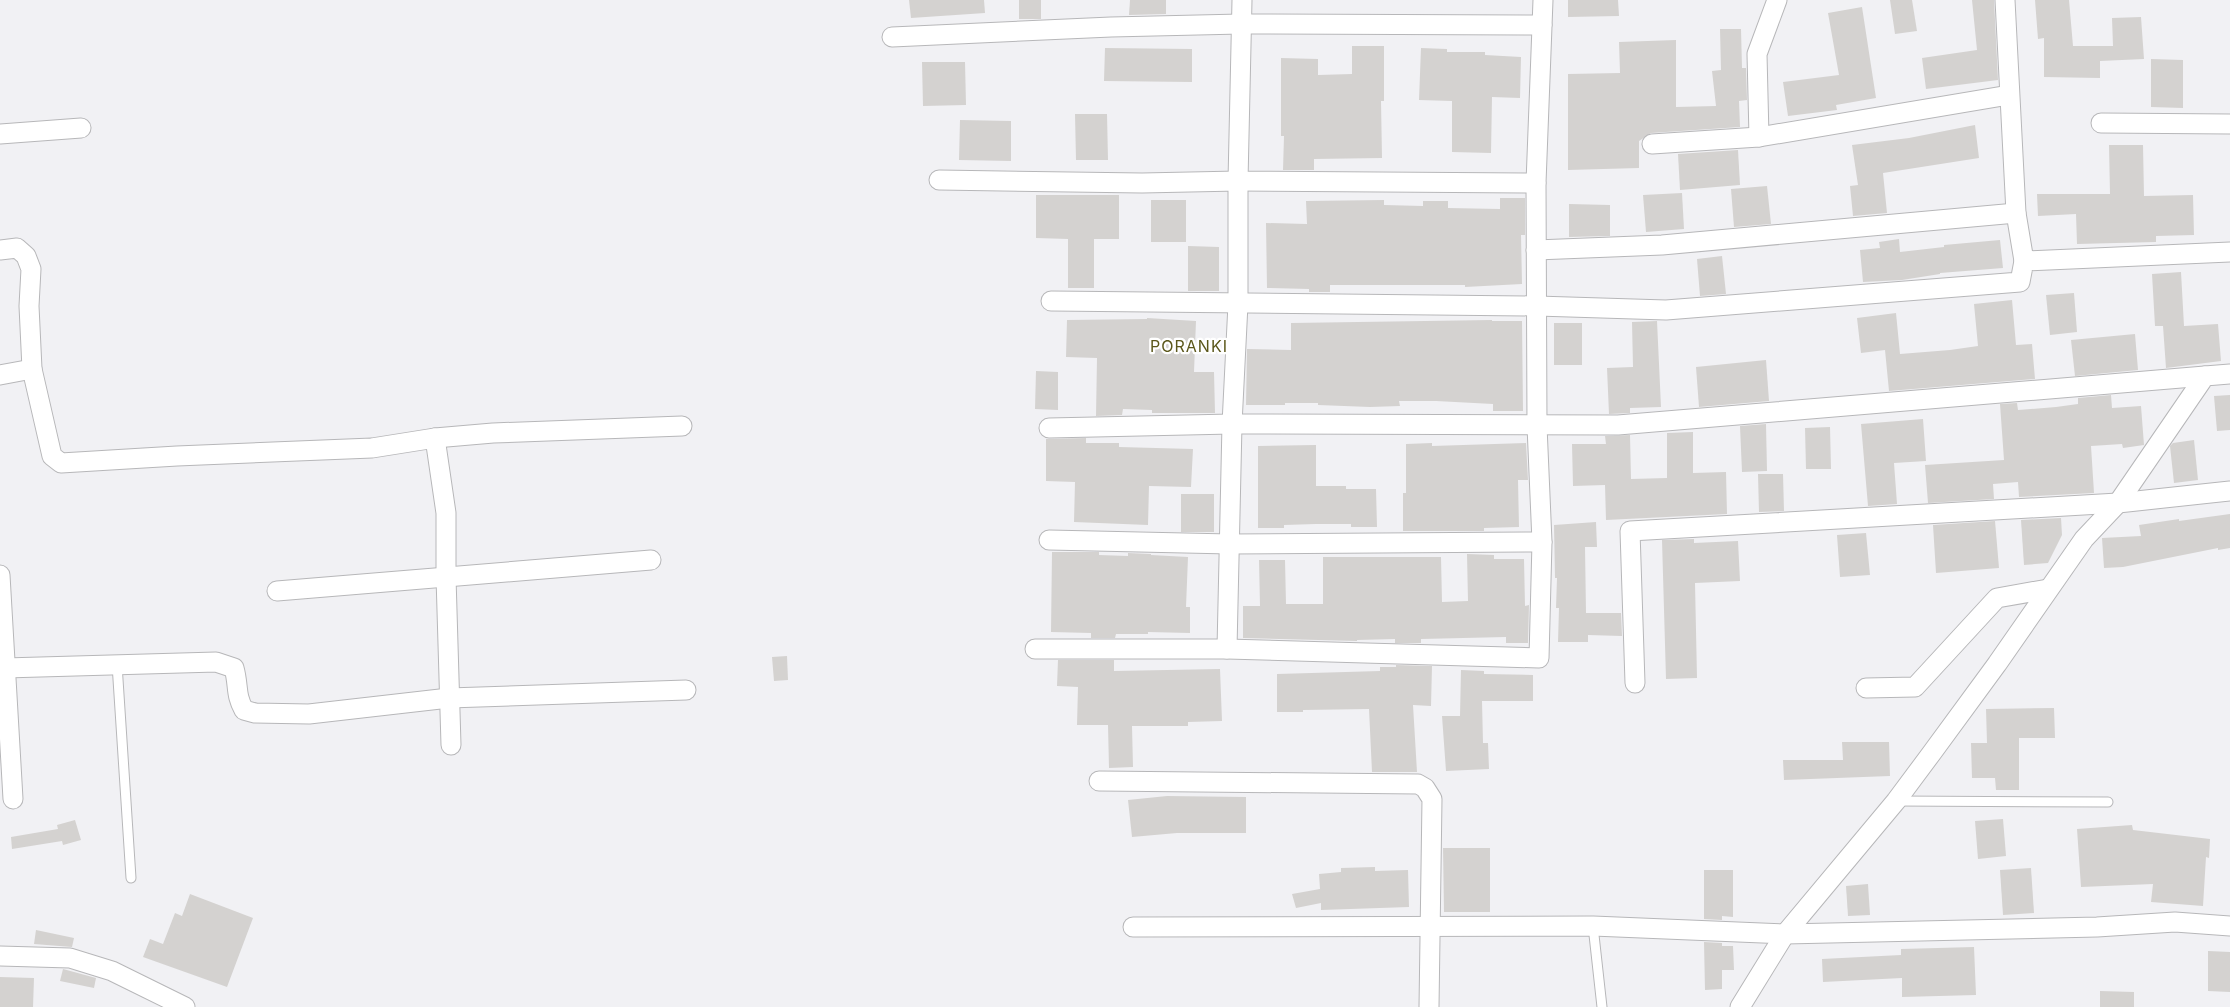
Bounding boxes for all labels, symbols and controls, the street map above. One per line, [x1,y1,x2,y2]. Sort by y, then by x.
district label: PORANKI [1150,336,1228,356]

